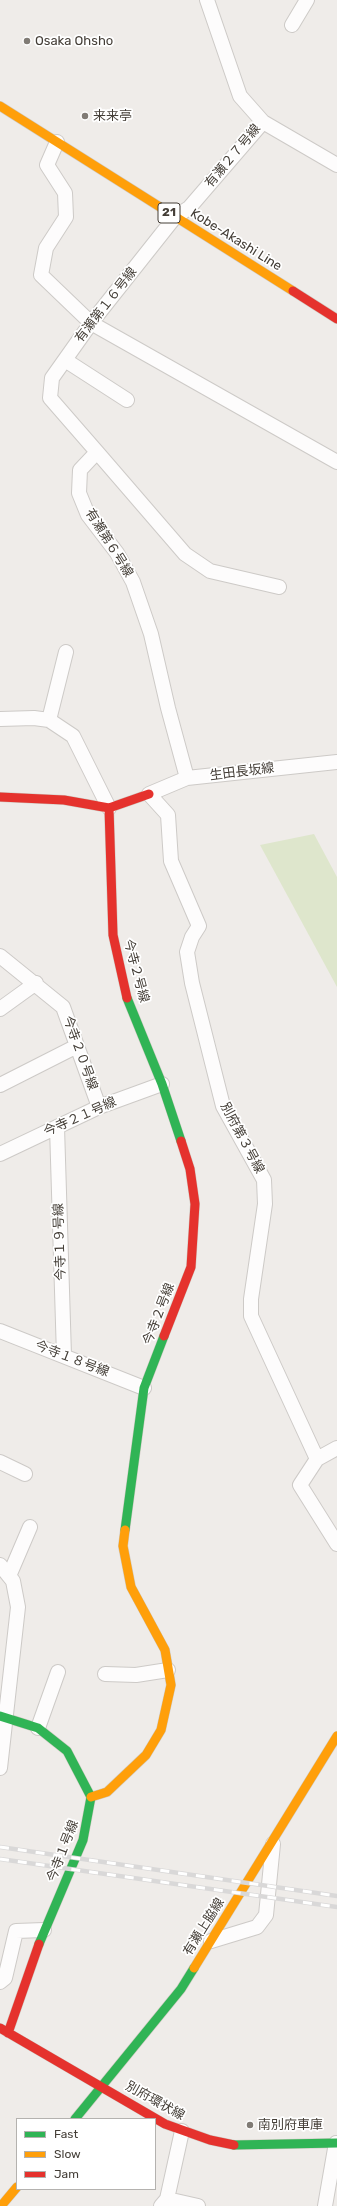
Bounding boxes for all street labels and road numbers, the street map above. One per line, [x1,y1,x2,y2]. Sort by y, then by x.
street label: 有瀬２７号線 [202,121,264,191]
road number: 21 [158,203,180,223]
street label: Kobe-Akashi Line [187,206,285,274]
street label: 有瀬第１６号線 [72,264,140,346]
street label: 有瀬第６号線 [82,506,136,580]
street label: 生田長坂線 [209,760,275,784]
street label: 今寺２号線 [120,938,152,1004]
street label: 今寺２０号線 [59,1014,101,1092]
street label: 今寺２１号線 [41,1094,119,1140]
street label: 別府第３号線 [217,1100,267,1176]
street label: 今寺１９号線 [51,1203,69,1281]
street label: 今寺２号線 [140,1281,178,1347]
street label: 今寺１８号線 [33,1338,111,1380]
street label: 今寺１号線 [44,1818,82,1884]
street label: 有瀬上脇線 [180,1895,228,1959]
street label: 別府環状線 [123,2078,187,2124]

